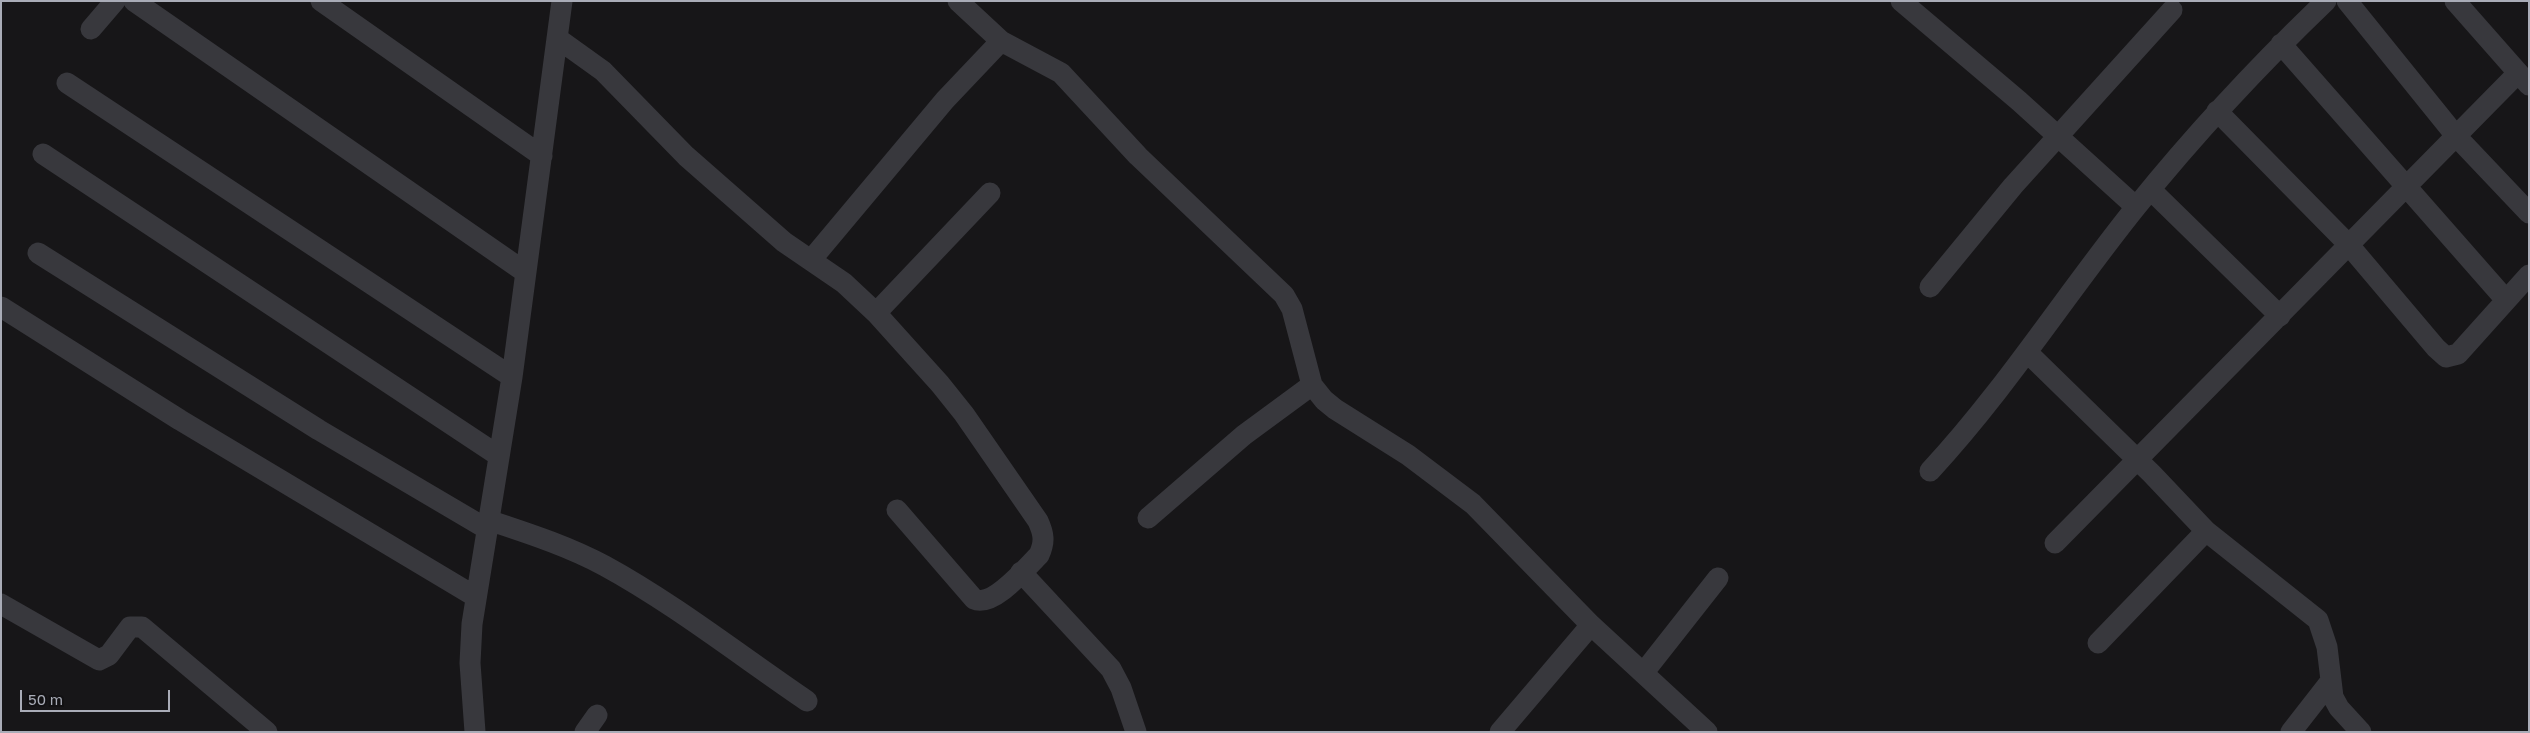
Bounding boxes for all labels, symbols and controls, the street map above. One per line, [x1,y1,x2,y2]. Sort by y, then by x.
scale bar [22,680,172,712]
text: 50 m [28,690,63,708]

